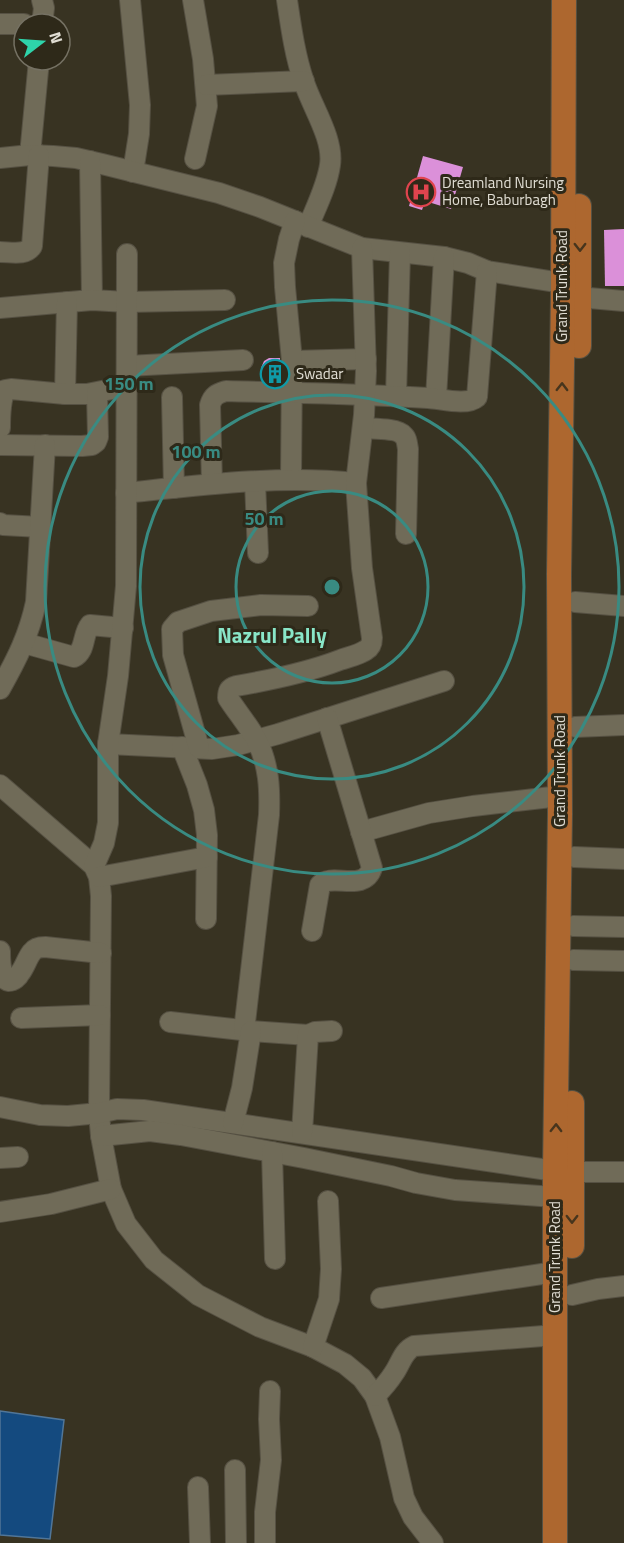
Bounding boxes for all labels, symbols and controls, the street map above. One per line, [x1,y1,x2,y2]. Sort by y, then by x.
north arrow [12,12,72,72]
text: N [43,29,69,46]
place label: Dreamland Nursing Home, Baburbagh [442,171,564,211]
hospital icon: Dreamland Nursing Home, Baburbagh [405,176,437,208]
street label: Grand Trunk Road [550,230,573,342]
one-way arrow [573,243,586,252]
building icon: Swadar [259,358,291,390]
place label: Swadar [296,362,344,385]
text: 150 m [104,370,154,397]
one-way arrow [555,382,568,391]
text: 100 m [171,438,221,465]
text: 50 m [244,505,284,532]
centre of rings [322,577,342,597]
district label: Nazrul Pally [217,619,327,651]
street label: Grand Trunk Road [548,715,571,827]
one-way arrow [550,1123,562,1132]
street label: Grand Trunk Road [543,1201,566,1313]
one-way arrow [566,1215,578,1224]

